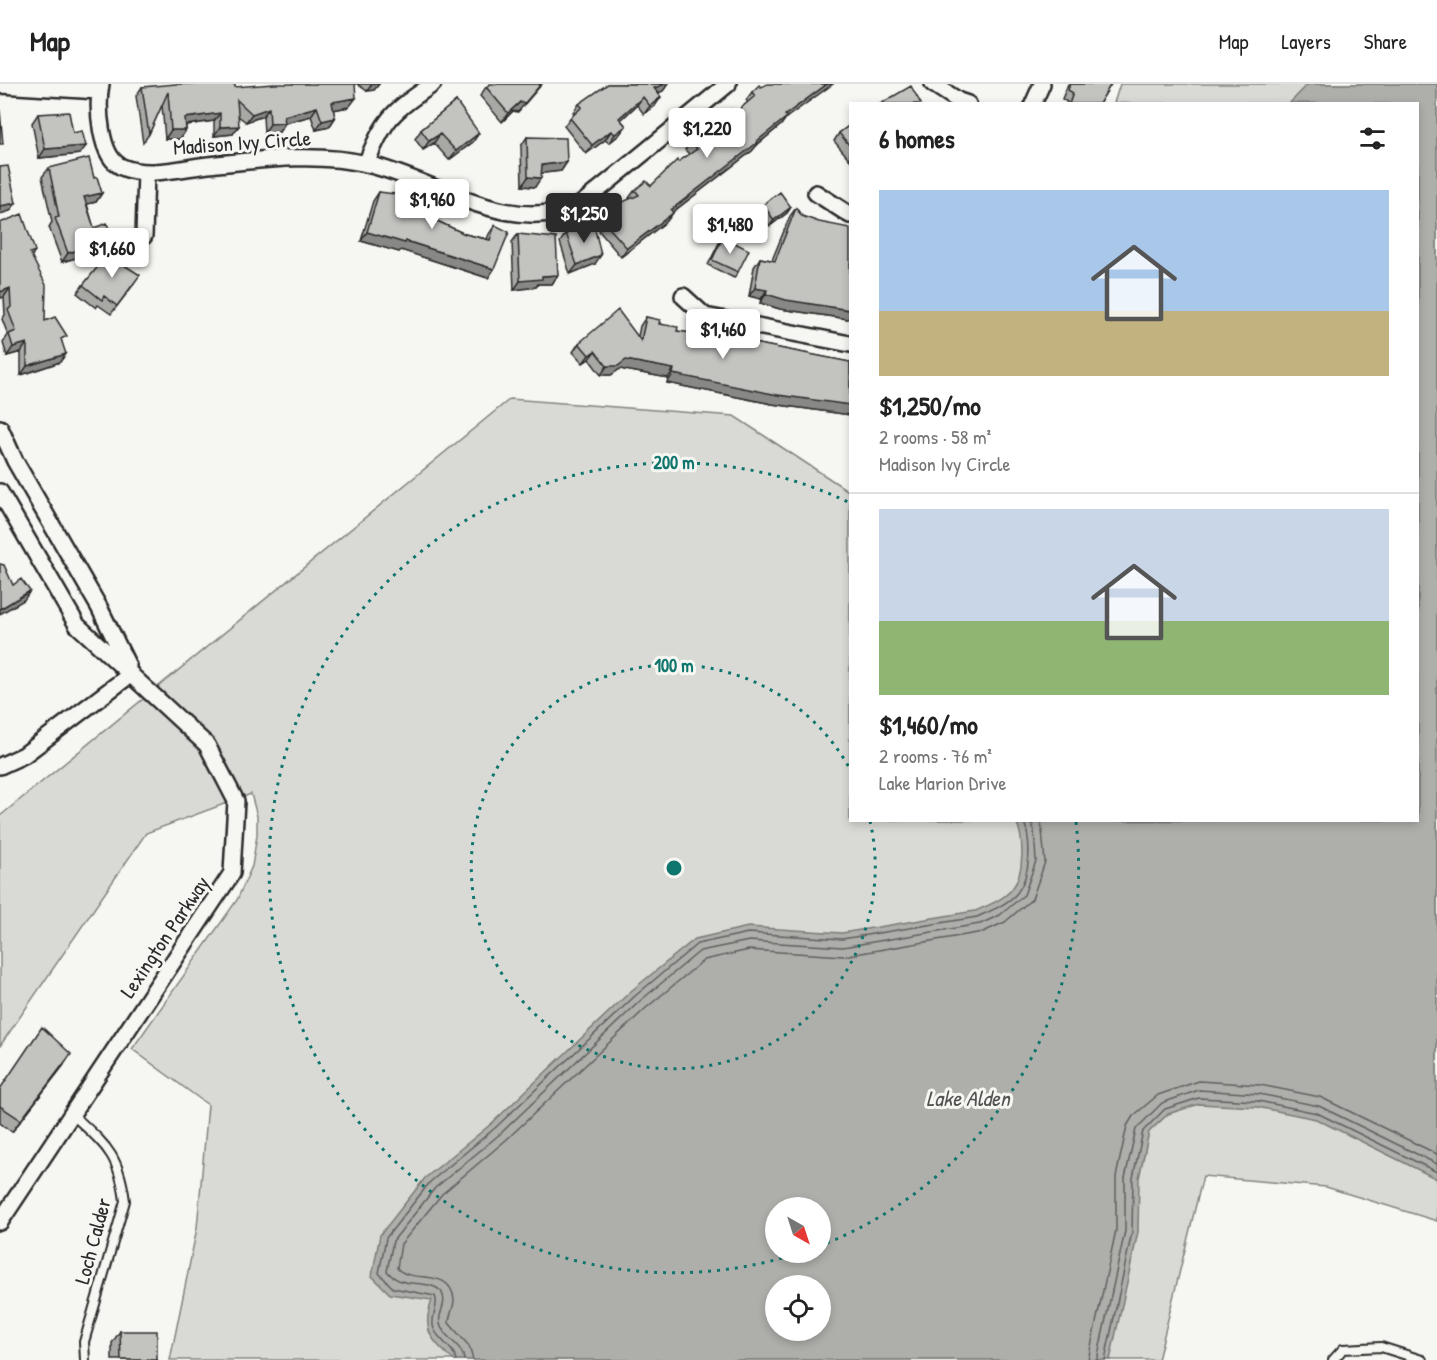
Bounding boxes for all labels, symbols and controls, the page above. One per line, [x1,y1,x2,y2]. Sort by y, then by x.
text: Map [30,22,70,60]
text: Map [1219,27,1248,56]
text: Layers [1281,27,1331,56]
text: Share [1364,27,1407,56]
pin: $1,220 [658,108,756,159]
text: $1,220 [682,114,732,141]
text: 6 homes [879,121,955,156]
icon: filters [1356,122,1389,155]
street label: Madison Ivy Circle [172,123,312,162]
pin: $1,960 [383,179,481,230]
text: $1,960 [409,185,455,212]
pin: $1,250 [535,193,633,244]
text: $1,250 [560,199,608,226]
pin: $1,480 [681,204,779,255]
text: $1,480 [707,210,753,237]
pin: $1,660 [63,228,161,279]
icon: home [1080,229,1188,337]
text: $1,660 [89,234,135,261]
pin: $1,460 [674,309,772,360]
text: $1,460 [700,315,746,342]
text: $1,250/mo [879,388,981,423]
text: 2 rooms · 58 m² [879,423,991,450]
text: 200 m [654,450,694,475]
text: Madison Ivy Circle [879,450,1010,477]
icon: home [1080,548,1188,656]
text: 100 m [654,653,694,678]
text: $1,460/mo [879,707,978,742]
text: 2 rooms · 76 m² [879,742,992,769]
text: Lake Marion Drive [879,769,1006,796]
centre of rings [664,858,684,878]
street label: Lexington Parkway [113,870,216,1003]
water label: Lake Alden [926,1083,1012,1113]
street label: Loch Calder [67,1195,118,1287]
north arrow [765,1197,831,1263]
map controls [765,1197,831,1341]
button: locate [765,1275,831,1341]

